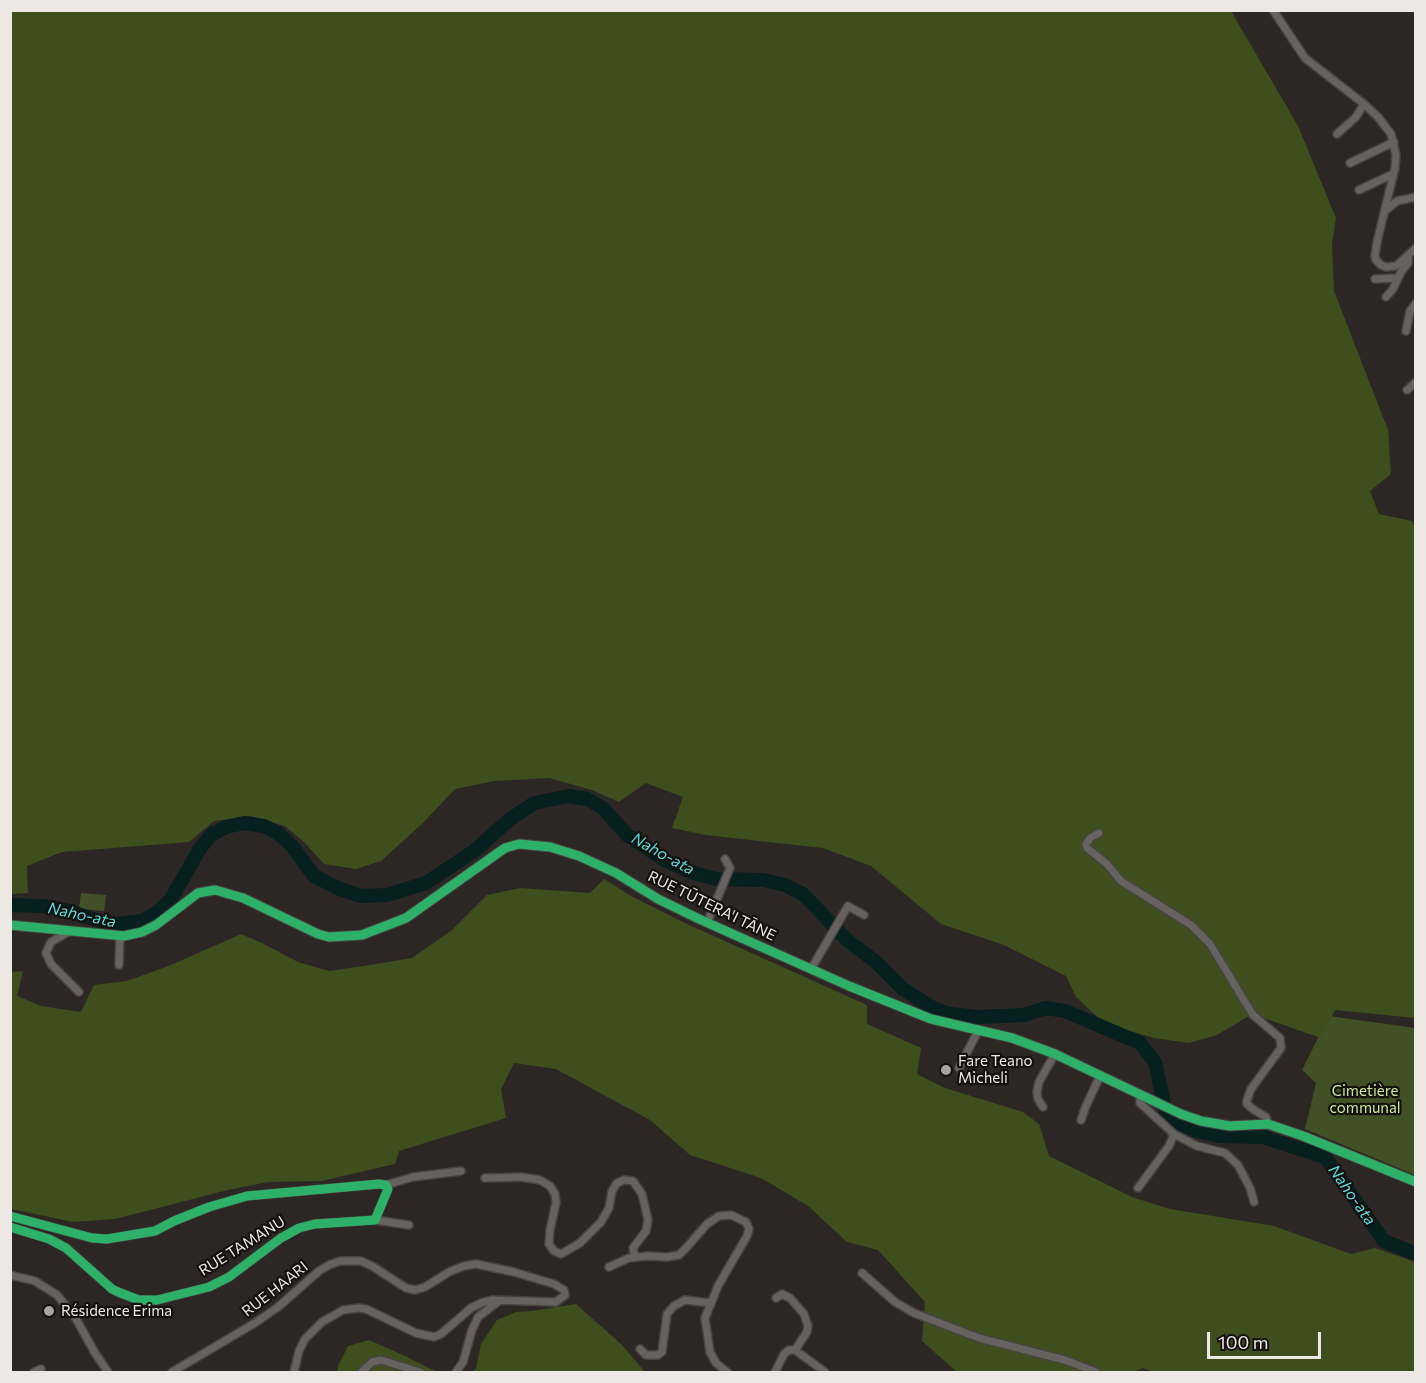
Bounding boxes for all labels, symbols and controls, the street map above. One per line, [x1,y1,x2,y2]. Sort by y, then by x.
water label: Naho-ata [628,829,698,879]
street label: RUE TŪTERA'I TĀNE [645,867,779,945]
water label: Naho-ata [46,898,118,932]
place label: Fare Teano Micheli [958,1052,1032,1087]
marker: Fare Teano Micheli [939,1063,953,1077]
park label: Cimetière communal [1329,1082,1401,1117]
water label: Naho-ata [1324,1161,1380,1229]
street label: RUE TAMANU [196,1212,288,1280]
street label: RUE HAARI [238,1258,312,1320]
place label: Résidence Erima [61,1302,172,1320]
marker: Résidence Erima [42,1304,56,1318]
scale bar [1210,1320,1324,1358]
text: 100 m [1218,1331,1268,1353]

